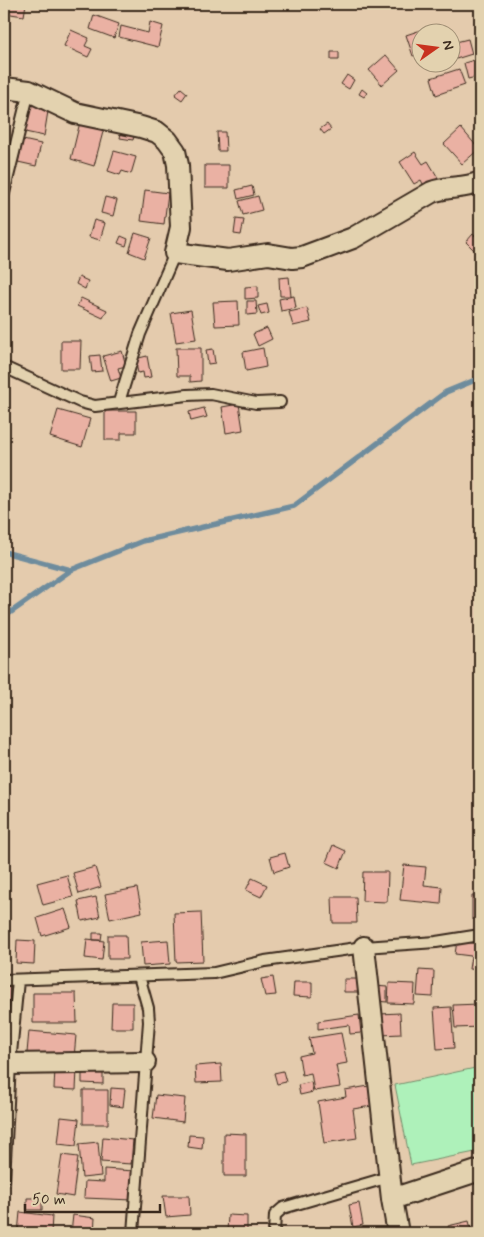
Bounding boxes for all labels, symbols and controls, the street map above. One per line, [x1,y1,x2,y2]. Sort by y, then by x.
north arrow [412,22,462,72]
text: N [438,38,458,52]
scale bar [25,1182,160,1214]
text: 50 m [32,1190,66,1210]

